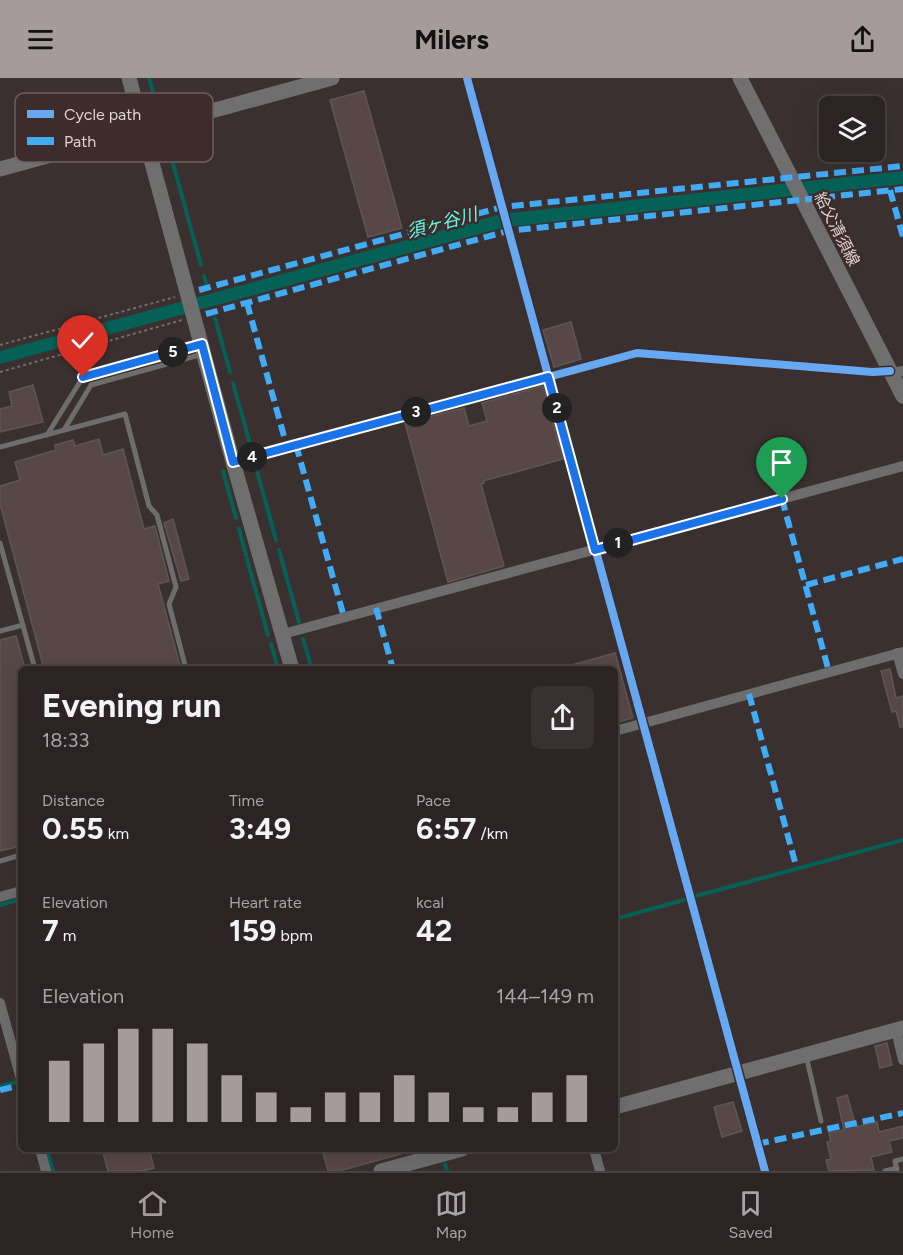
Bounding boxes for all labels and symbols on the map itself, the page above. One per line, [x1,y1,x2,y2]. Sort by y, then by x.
legend [15,93,213,162]
text: Cycle path [64,105,141,124]
text: Path [64,132,96,151]
street label: 給父清須線 [810,189,864,269]
water label: 須ヶ谷川 [404,203,482,243]
pin [57,315,108,377]
pin: 5 [158,337,188,367]
pin: 2 [542,393,572,423]
pin: 3 [401,397,431,427]
pin [756,437,807,499]
pin: 4 [237,442,267,472]
pin: 1 [603,528,633,558]

